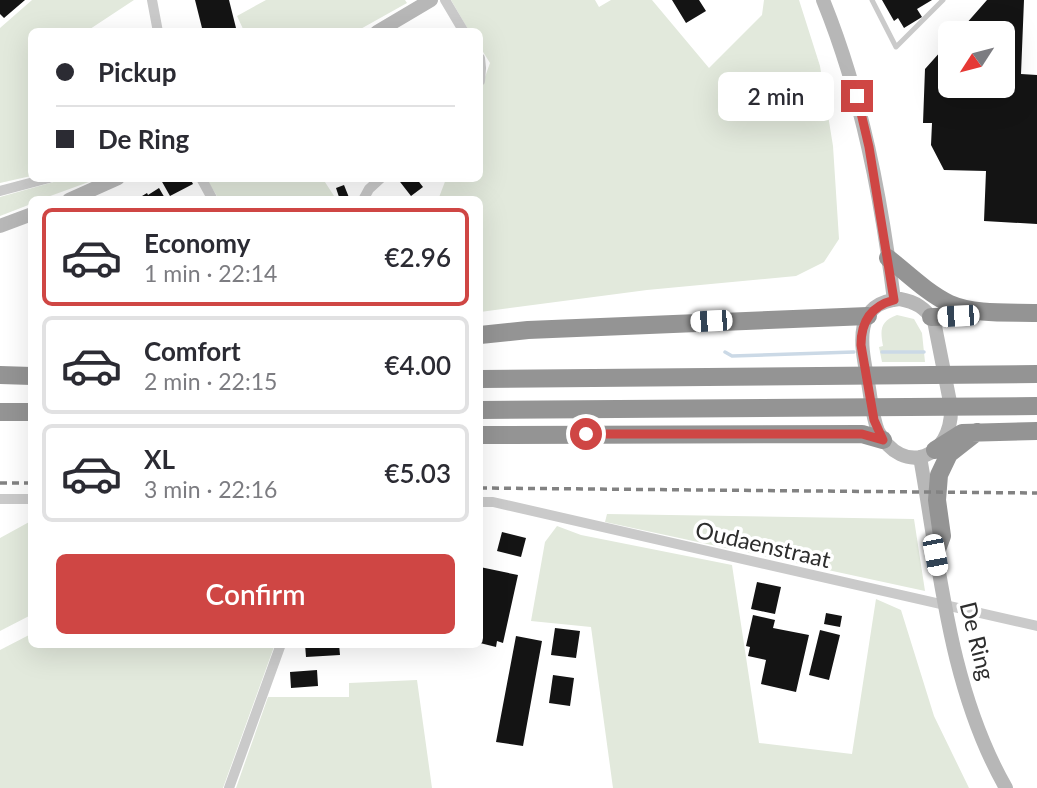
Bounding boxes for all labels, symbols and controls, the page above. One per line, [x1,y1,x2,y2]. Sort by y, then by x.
north arrow [938,21,1015,98]
map controls [938,21,1015,98]
text: Pickup [98,56,177,88]
callout: 2 min [717,72,832,120]
route end [841,80,873,112]
text: 2 min [748,82,804,110]
text: De Ring [98,123,189,155]
icon: car [60,226,123,289]
text: Economy [144,227,250,259]
text: €2.96 [385,241,451,273]
text: 1 min · 22:14 [144,259,277,287]
car [937,304,980,328]
car [690,309,733,333]
icon: car [60,334,123,397]
text: Comfort [144,335,241,367]
text: €4.00 [385,349,451,381]
text: 2 min · 22:15 [144,367,277,395]
route start [570,418,602,450]
icon: car [60,442,123,505]
text: XL [144,443,175,475]
text: €5.03 [385,457,451,489]
text: 3 min · 22:16 [144,475,277,503]
street label: Oudaenstraat [693,515,834,573]
car [921,532,950,578]
button: Confirm [56,554,455,634]
street label: De Ring [955,599,1001,683]

